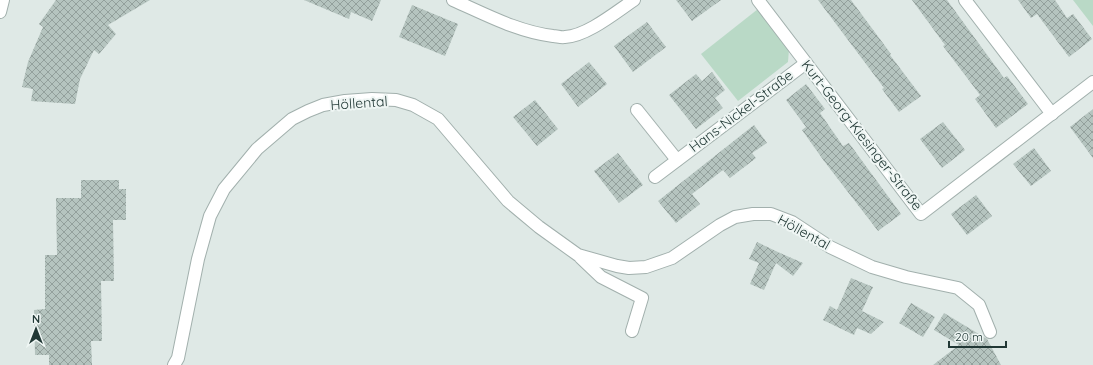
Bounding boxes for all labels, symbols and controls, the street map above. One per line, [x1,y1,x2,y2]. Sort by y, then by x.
street label: Kurt-Georg-Kiesinger-Straße [798,56,926,214]
street label: Hans-Nickel-Straße [685,66,797,156]
street label: Höllental [330,92,388,114]
street label: Höllental [775,210,833,254]
north arrow [16,309,56,349]
text: N [32,312,40,326]
scale bar [949,323,1006,349]
text: 20 m [955,329,983,344]

